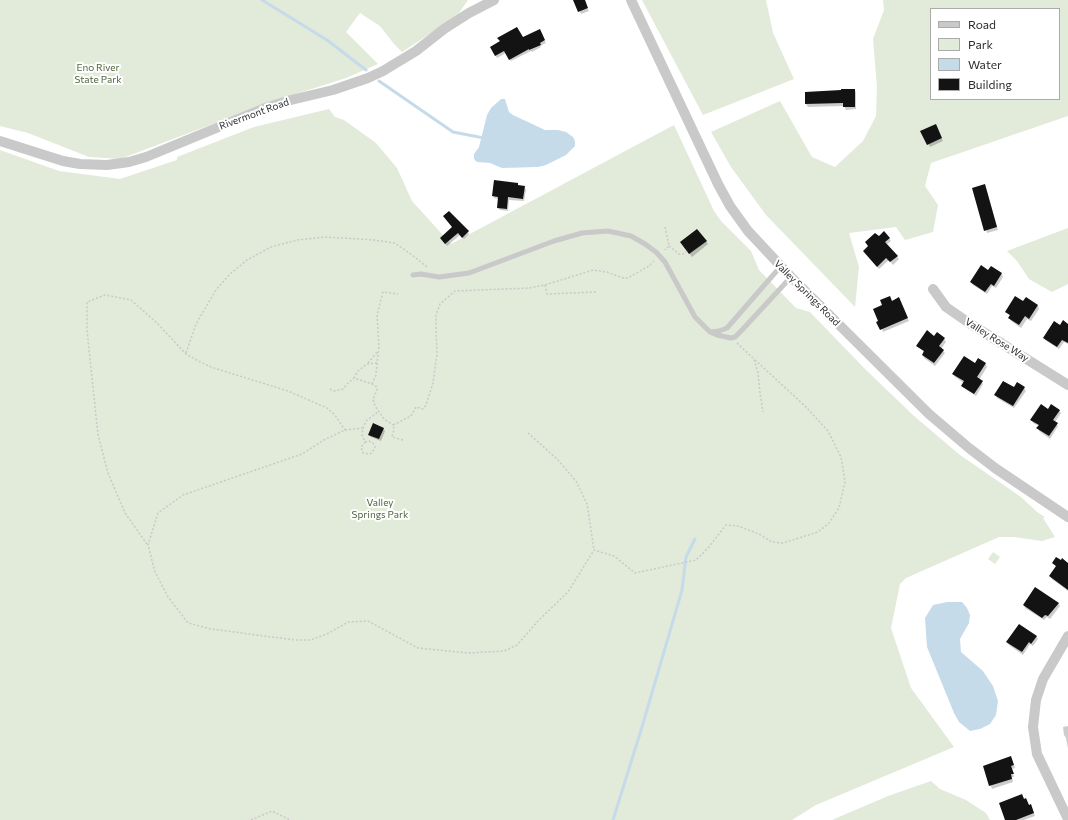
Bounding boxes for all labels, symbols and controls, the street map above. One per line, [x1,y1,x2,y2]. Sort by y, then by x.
legend [930,8,1060,100]
text: Road [968,17,996,31]
text: Park [968,37,993,51]
text: Water [968,57,1002,71]
park label: Eno River State Park [74,62,122,86]
text: Building [968,77,1012,91]
street label: Rivermont Road [218,96,290,132]
street label: Valley Springs Road [772,258,842,328]
street label: Valley Rose Way [963,316,1031,364]
park label: Valley Springs Park [352,497,408,520]

